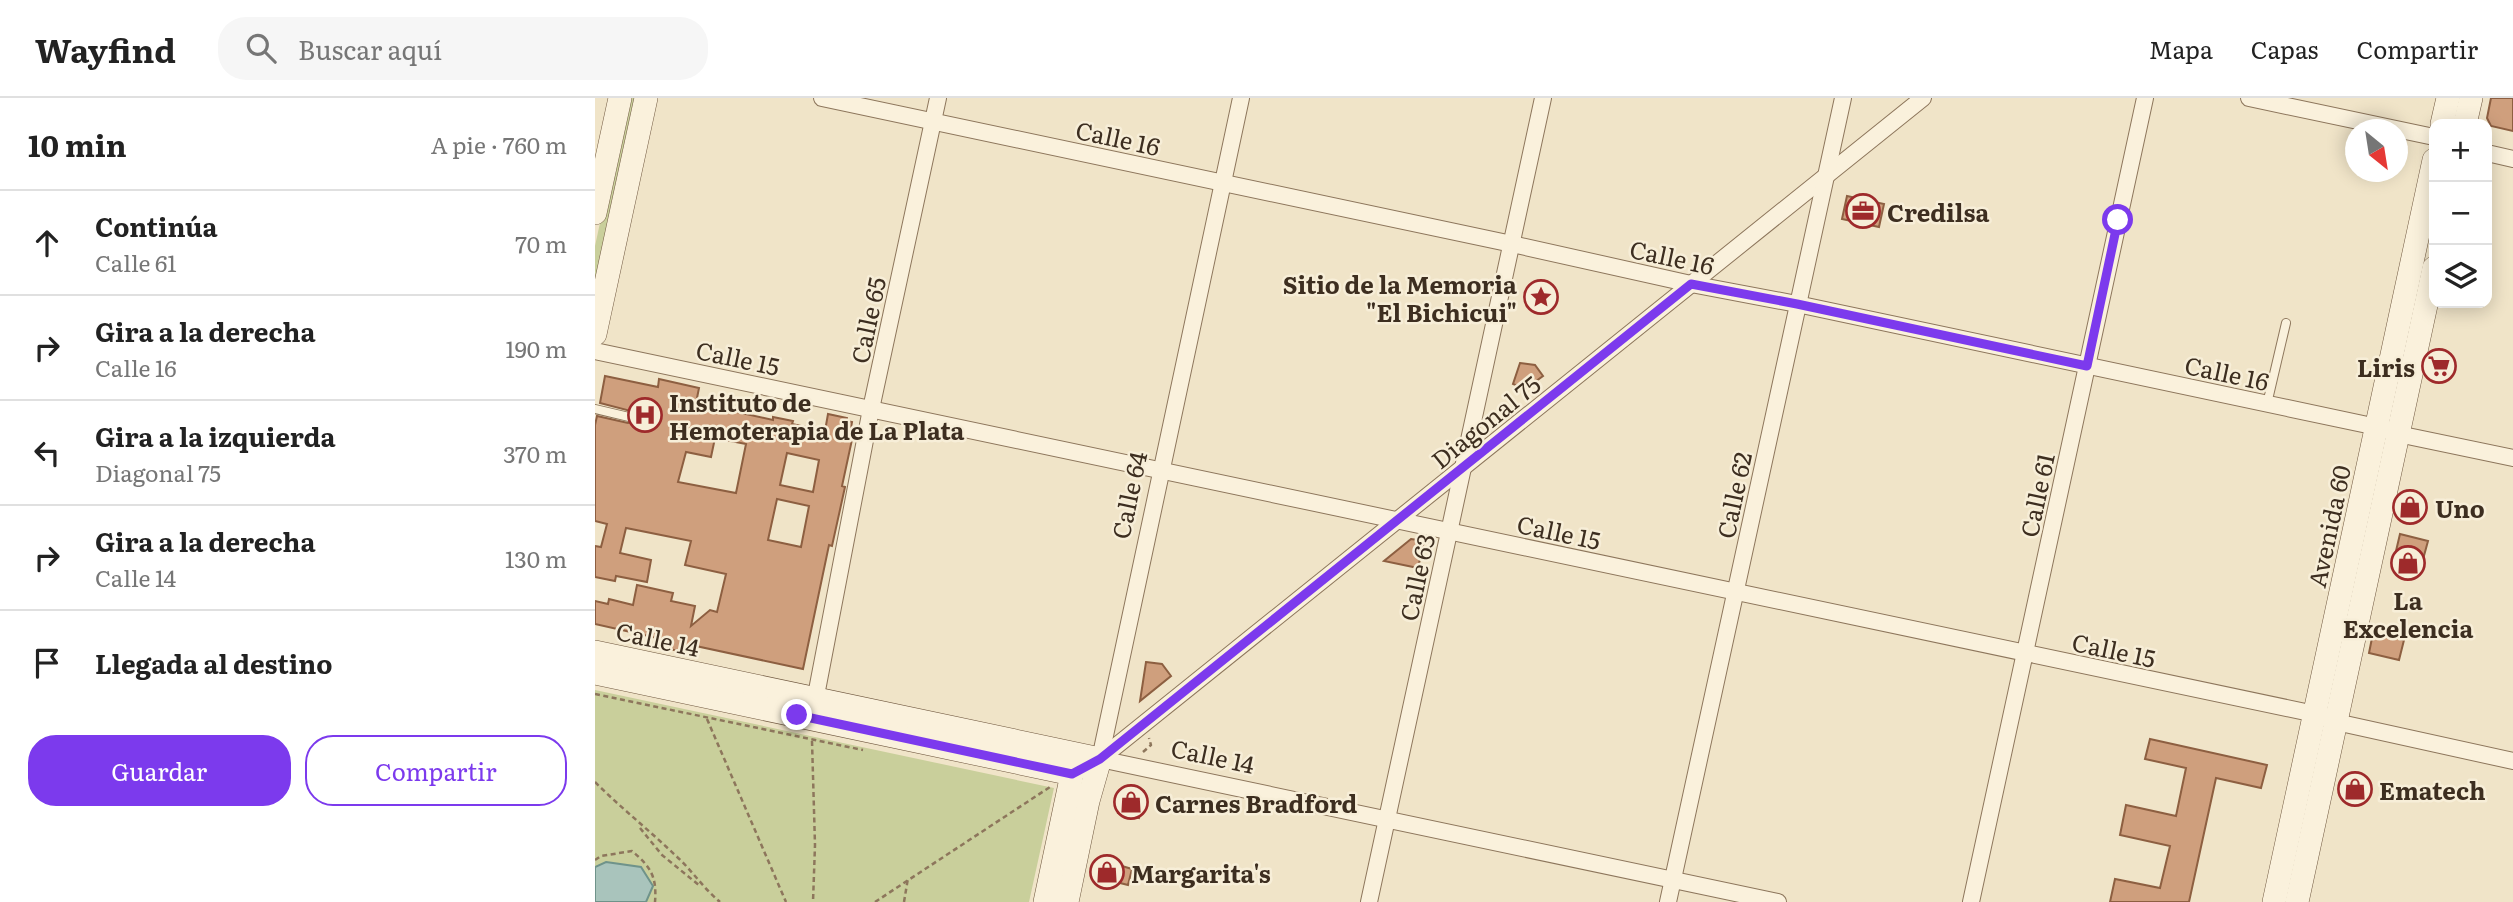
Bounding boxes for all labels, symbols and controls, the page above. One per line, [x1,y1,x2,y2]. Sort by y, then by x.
search box [218,17,708,80]
text: Wayfind [35,24,176,73]
icon: search [242,29,280,67]
text: Buscar aquí [298,29,442,68]
text: Mapa [2149,31,2213,66]
text: Capas [2251,31,2318,66]
text: Compartir [2356,31,2478,66]
street label: Calle 16 [1073,111,1163,163]
north arrow [2345,119,2408,182]
map controls [2429,119,2492,308]
button: + [2429,119,2492,182]
text: 10 min [28,122,127,166]
text: A pie · 760 m [431,127,567,161]
button: − [2429,182,2492,245]
office icon: Credilsa [1844,192,1882,230]
place label: Credilsa [1887,194,1989,229]
route start [2102,204,2133,235]
text: Continúa [95,206,218,245]
icon: ahead [28,224,66,262]
text: 70 m [515,226,567,260]
street label: Calle 16 [1627,230,1717,282]
text: Calle 61 [95,245,177,279]
button: layers [2429,245,2492,308]
place label: Sitio de la Memoria "El Bichicui" [1283,266,1517,329]
street label: Calle 65 [841,273,893,367]
place icon: Sitio de la Memoria "El Bichicui" [1522,278,1560,316]
text: Gira a la derecha [95,311,315,350]
icon: right [28,329,66,367]
text: 190 m [505,331,567,365]
street label: Calle 15 [693,331,783,383]
street label: Calle 16 [2182,346,2272,398]
supermarket icon: Liris [2420,347,2458,385]
place label: Liris [2357,349,2415,384]
text: Calle 16 [95,350,177,384]
street label: Diagonal 75 [1423,366,1547,476]
place label: Instituto de Hemoterapia de La Plata [669,384,965,447]
hospital icon: Instituto de Hemoterapia de La Plata [626,396,664,434]
text: Gira a la izquierda [95,416,336,455]
icon: left [28,434,66,472]
text: 370 m [503,436,567,470]
street label: Calle 64 [1102,448,1154,542]
street label: Calle 62 [1707,449,1759,541]
street label: Calle 61 [2010,449,2062,540]
text: Diagonal 75 [95,455,221,489]
street label: Avenida 60 [2298,461,2358,590]
shop icon: Uno [2391,488,2429,526]
place label: Uno [2435,490,2485,525]
street label: Calle 15 [1514,505,1604,557]
text: Gira a la derecha [95,521,315,560]
street label: Calle 63 [1390,530,1442,624]
icon: right [28,539,66,577]
text: 130 m [505,541,567,575]
shop icon: La Excelencia [2389,544,2427,582]
text: Calle 14 [95,560,176,594]
place label: La Excelencia [2343,582,2473,645]
street label: Calle 14 [613,612,703,664]
street label: Calle 15 [2069,623,2159,675]
text: Llegada al destino [95,643,332,682]
icon: arrive [28,644,66,682]
route end [781,699,812,730]
street label: Calle 14 [1168,729,1258,781]
button: Guardar [28,735,291,806]
button: Compartir [305,735,567,806]
shop icon: Ematech [2336,770,2374,808]
place label: Ematech [2379,772,2485,807]
shop icon: Carnes Bradford [1112,783,1150,821]
place label: Carnes Bradford [1155,785,1358,820]
shop icon: Margarita's [1088,853,1126,891]
place label: Margarita's [1131,855,1271,890]

